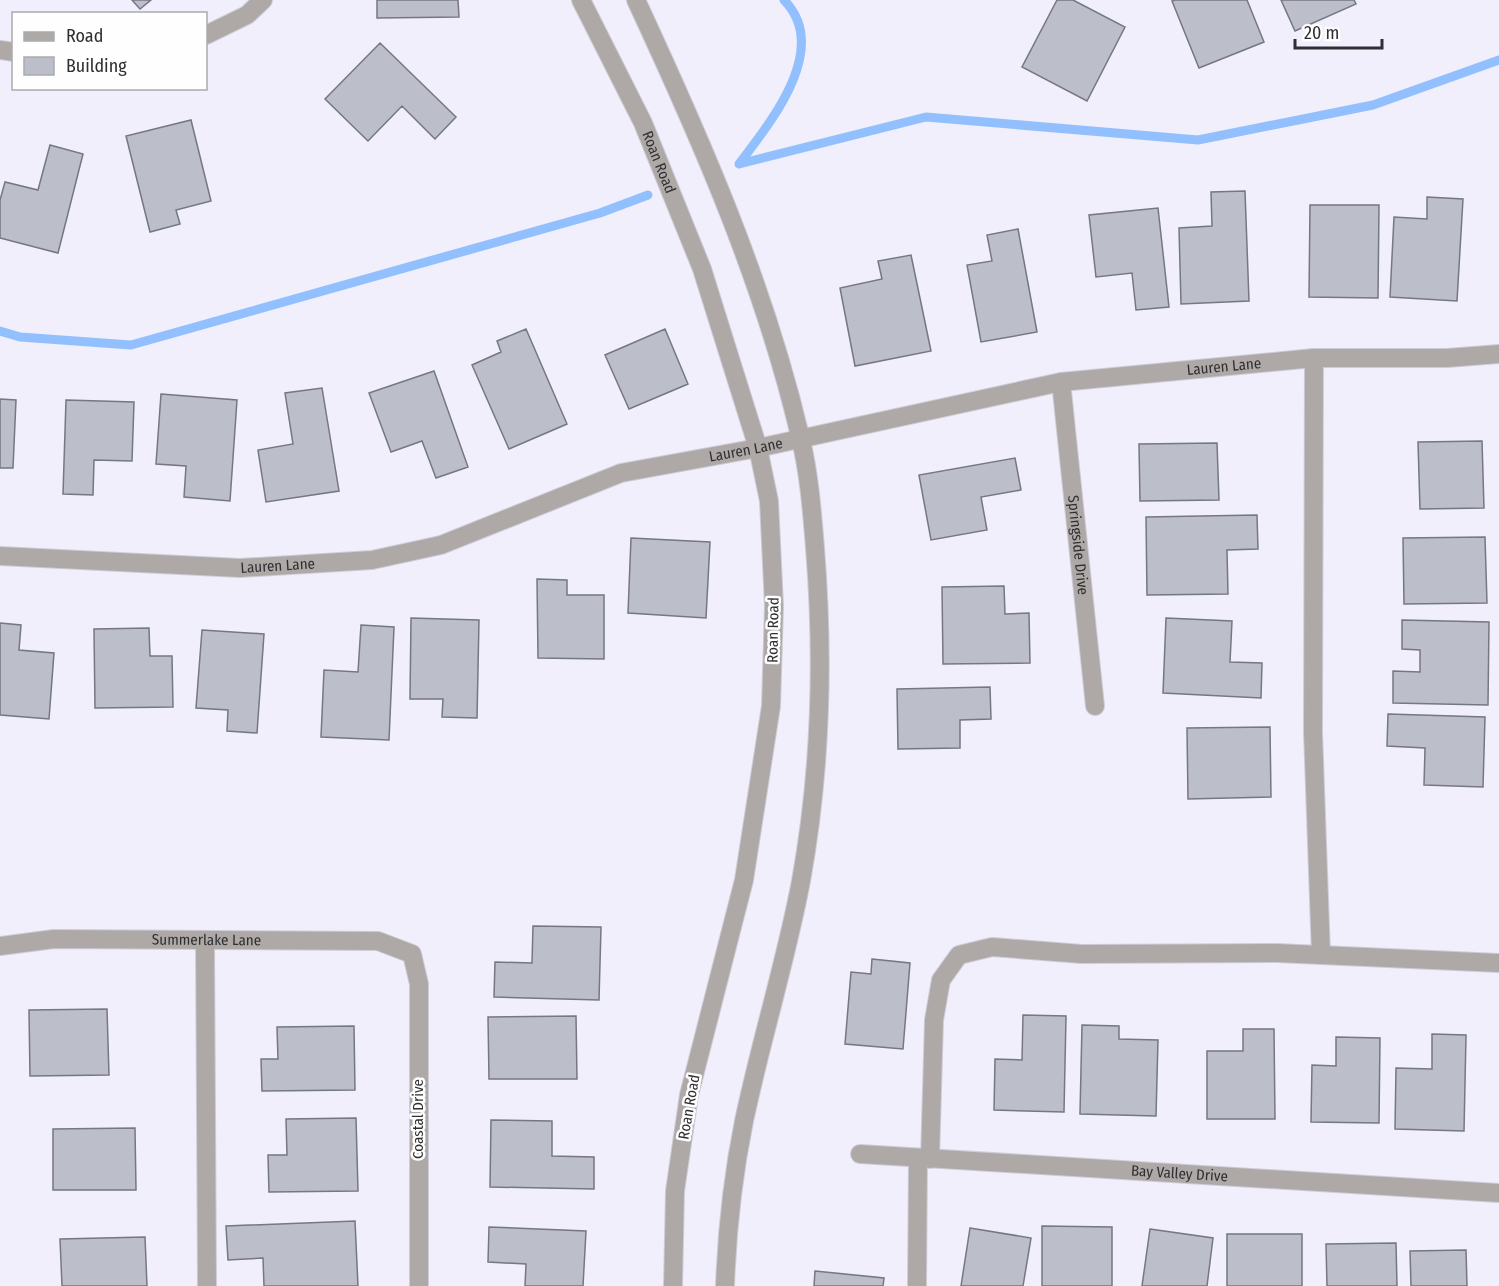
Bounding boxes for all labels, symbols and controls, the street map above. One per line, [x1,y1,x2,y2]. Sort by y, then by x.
legend [12,12,207,90]
scale bar [1295,12,1382,50]
text: 20 m [1304,22,1339,44]
text: Road [66,25,103,47]
text: Building [66,55,127,77]
street label: Roan Road [638,128,679,196]
street label: Lauren Lane [1186,354,1262,379]
street label: Lauren Lane [708,434,784,466]
street label: Springside Drive [1064,494,1092,596]
street label: Lauren Lane [240,554,315,577]
street label: Roan Road [763,597,783,663]
street label: Summerlake Lane [152,931,261,949]
street label: Roan Road [674,1073,704,1141]
street label: Coastal Drive [409,1079,427,1159]
street label: Bay Valley Drive [1130,1162,1228,1185]

